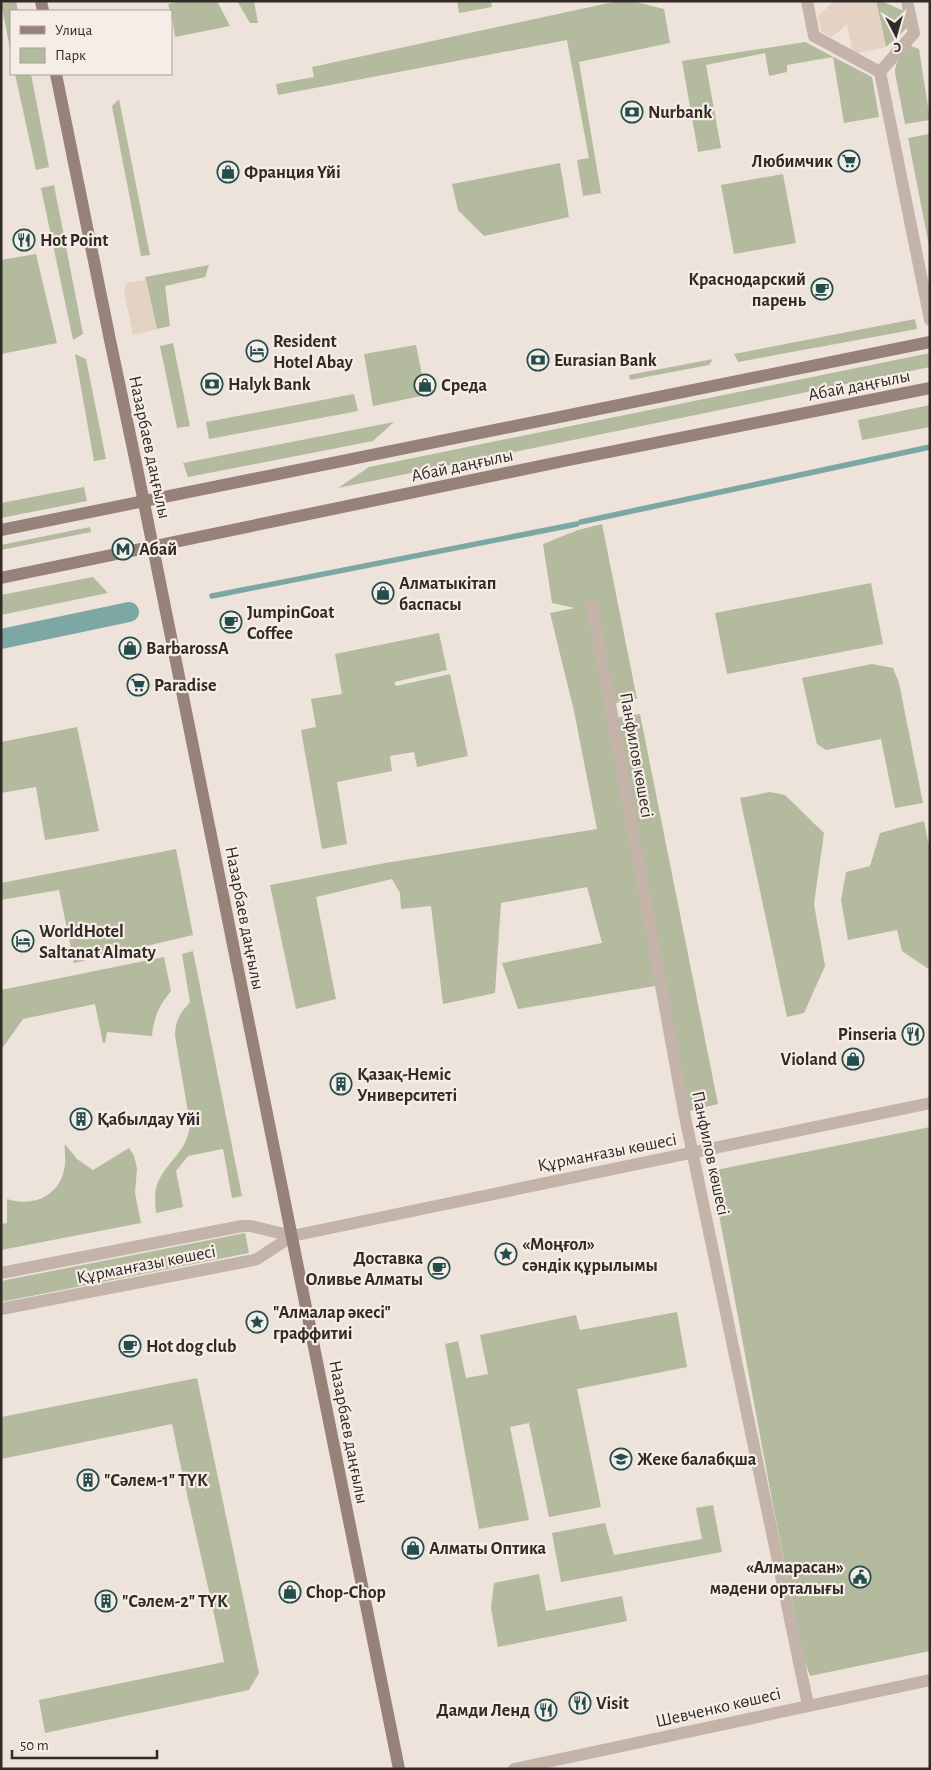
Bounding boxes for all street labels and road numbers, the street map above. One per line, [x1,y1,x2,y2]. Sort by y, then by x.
street label: Абай даңғылы [806,366,912,405]
street label: Назарбаев даңғылы [125,374,174,520]
street label: Абай даңғылы [409,445,515,486]
street label: Панфилов көшесі [616,691,656,819]
street label: Назарбаев даңғылы [221,845,268,991]
street label: Панфилов көшесі [688,1089,732,1217]
street label: Құрманғазы көшесі [536,1131,678,1175]
street label: Құрманғазы көшесі [75,1243,217,1287]
street label: Назарбаев даңғылы [325,1359,372,1505]
street label: Шевченко көшесі [654,1685,783,1731]

